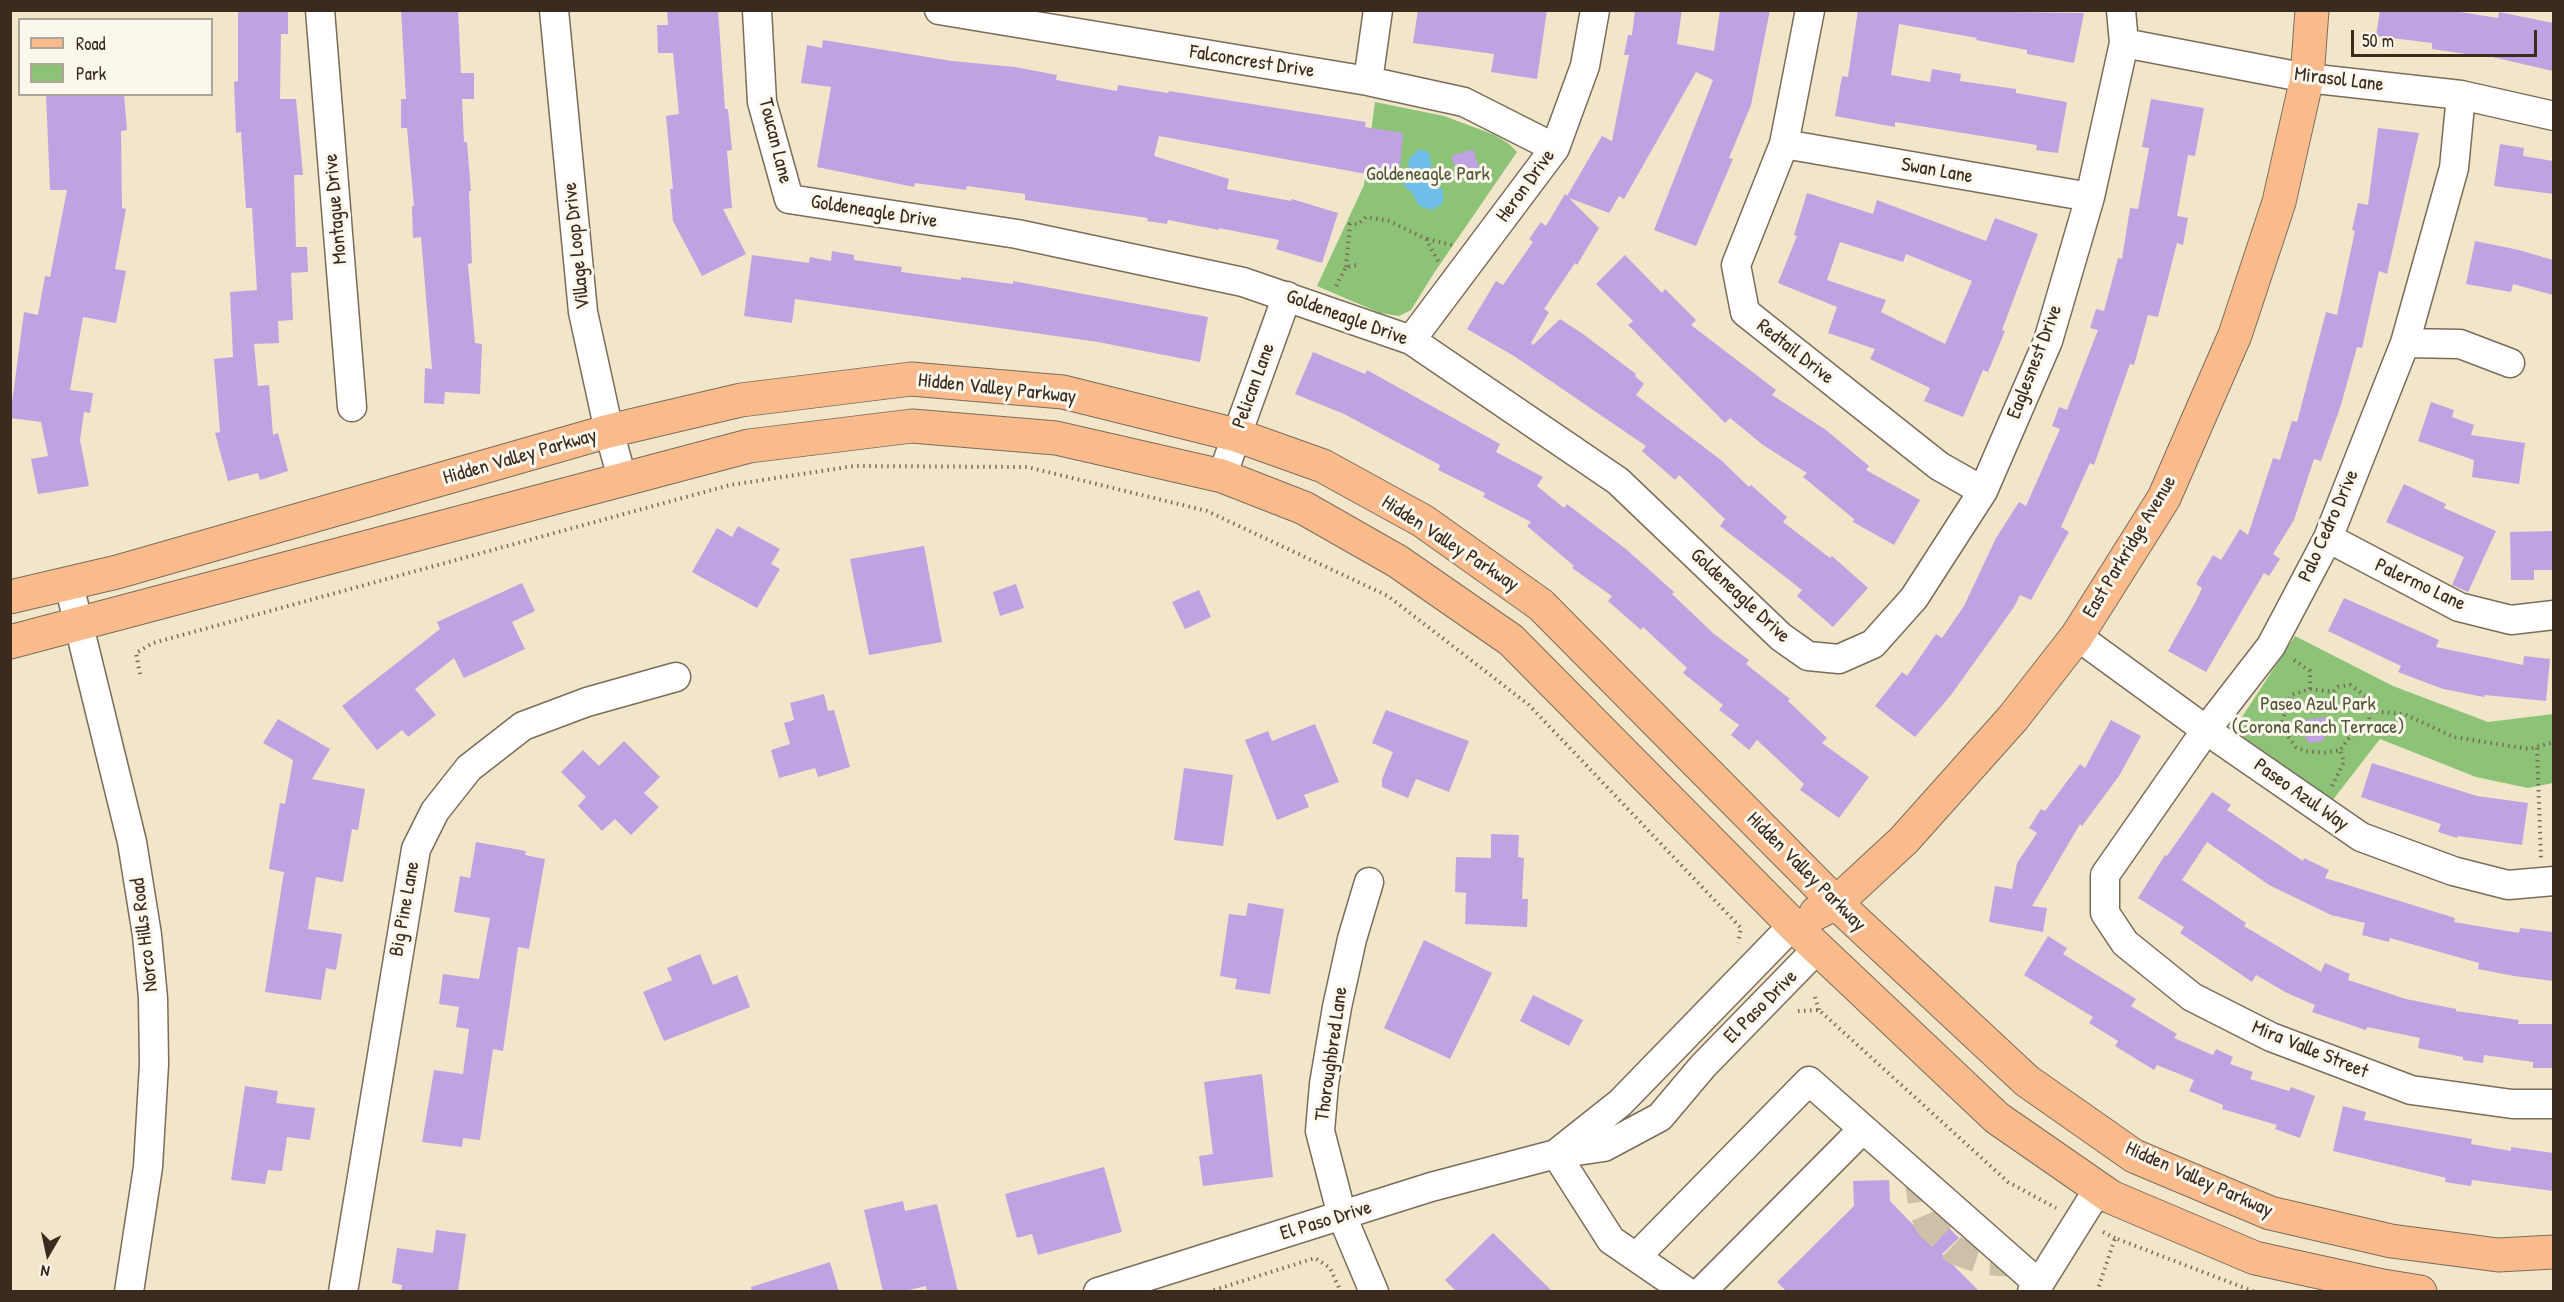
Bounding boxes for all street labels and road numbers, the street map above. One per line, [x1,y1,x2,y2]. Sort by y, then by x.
street label: Falconcrest Drive [1188,40,1316,84]
street label: Mirasol Lane [2293,63,2385,97]
street label: Toucan Lane [753,96,797,186]
street label: Heron Drive [1491,145,1561,227]
street label: Montague Drive [319,153,353,265]
street label: Swan Lane [1899,153,1975,189]
street label: Village Loop Drive [558,181,596,311]
street label: Goldeneagle Drive [809,190,939,234]
street label: Goldeneagle Drive [1283,285,1411,351]
street label: Eaglesnest Drive [2002,302,2068,422]
street label: Redtail Drive [1752,314,1838,390]
street label: Pelican Lane [1228,340,1280,432]
street label: Hidden Valley Parkway [917,369,1077,409]
street label: Hidden Valley Parkway [440,424,600,490]
street label: Palo Cedro Drive [2294,466,2364,586]
street label: East Parkridge Avenue [2078,472,2182,622]
street label: Hidden Valley Parkway [1377,491,1523,597]
street label: Goldeneagle Drive [1685,544,1795,648]
street label: Palermo Lane [2371,554,2469,616]
street label: Paseo Azul Way [2249,753,2353,837]
street label: Hidden Valley Parkway [1741,807,1871,937]
street label: Big Pine Lane [385,860,425,958]
street label: Norco Hills Road [126,877,164,993]
street label: El Paso Drive [1719,965,1803,1049]
street label: Thoroughbred Lane [1311,985,1353,1123]
street label: Mira Valle Street [2248,1016,2372,1084]
street label: Hidden Valley Parkway [2122,1137,2276,1223]
street label: El Paso Drive [1277,1196,1375,1246]

